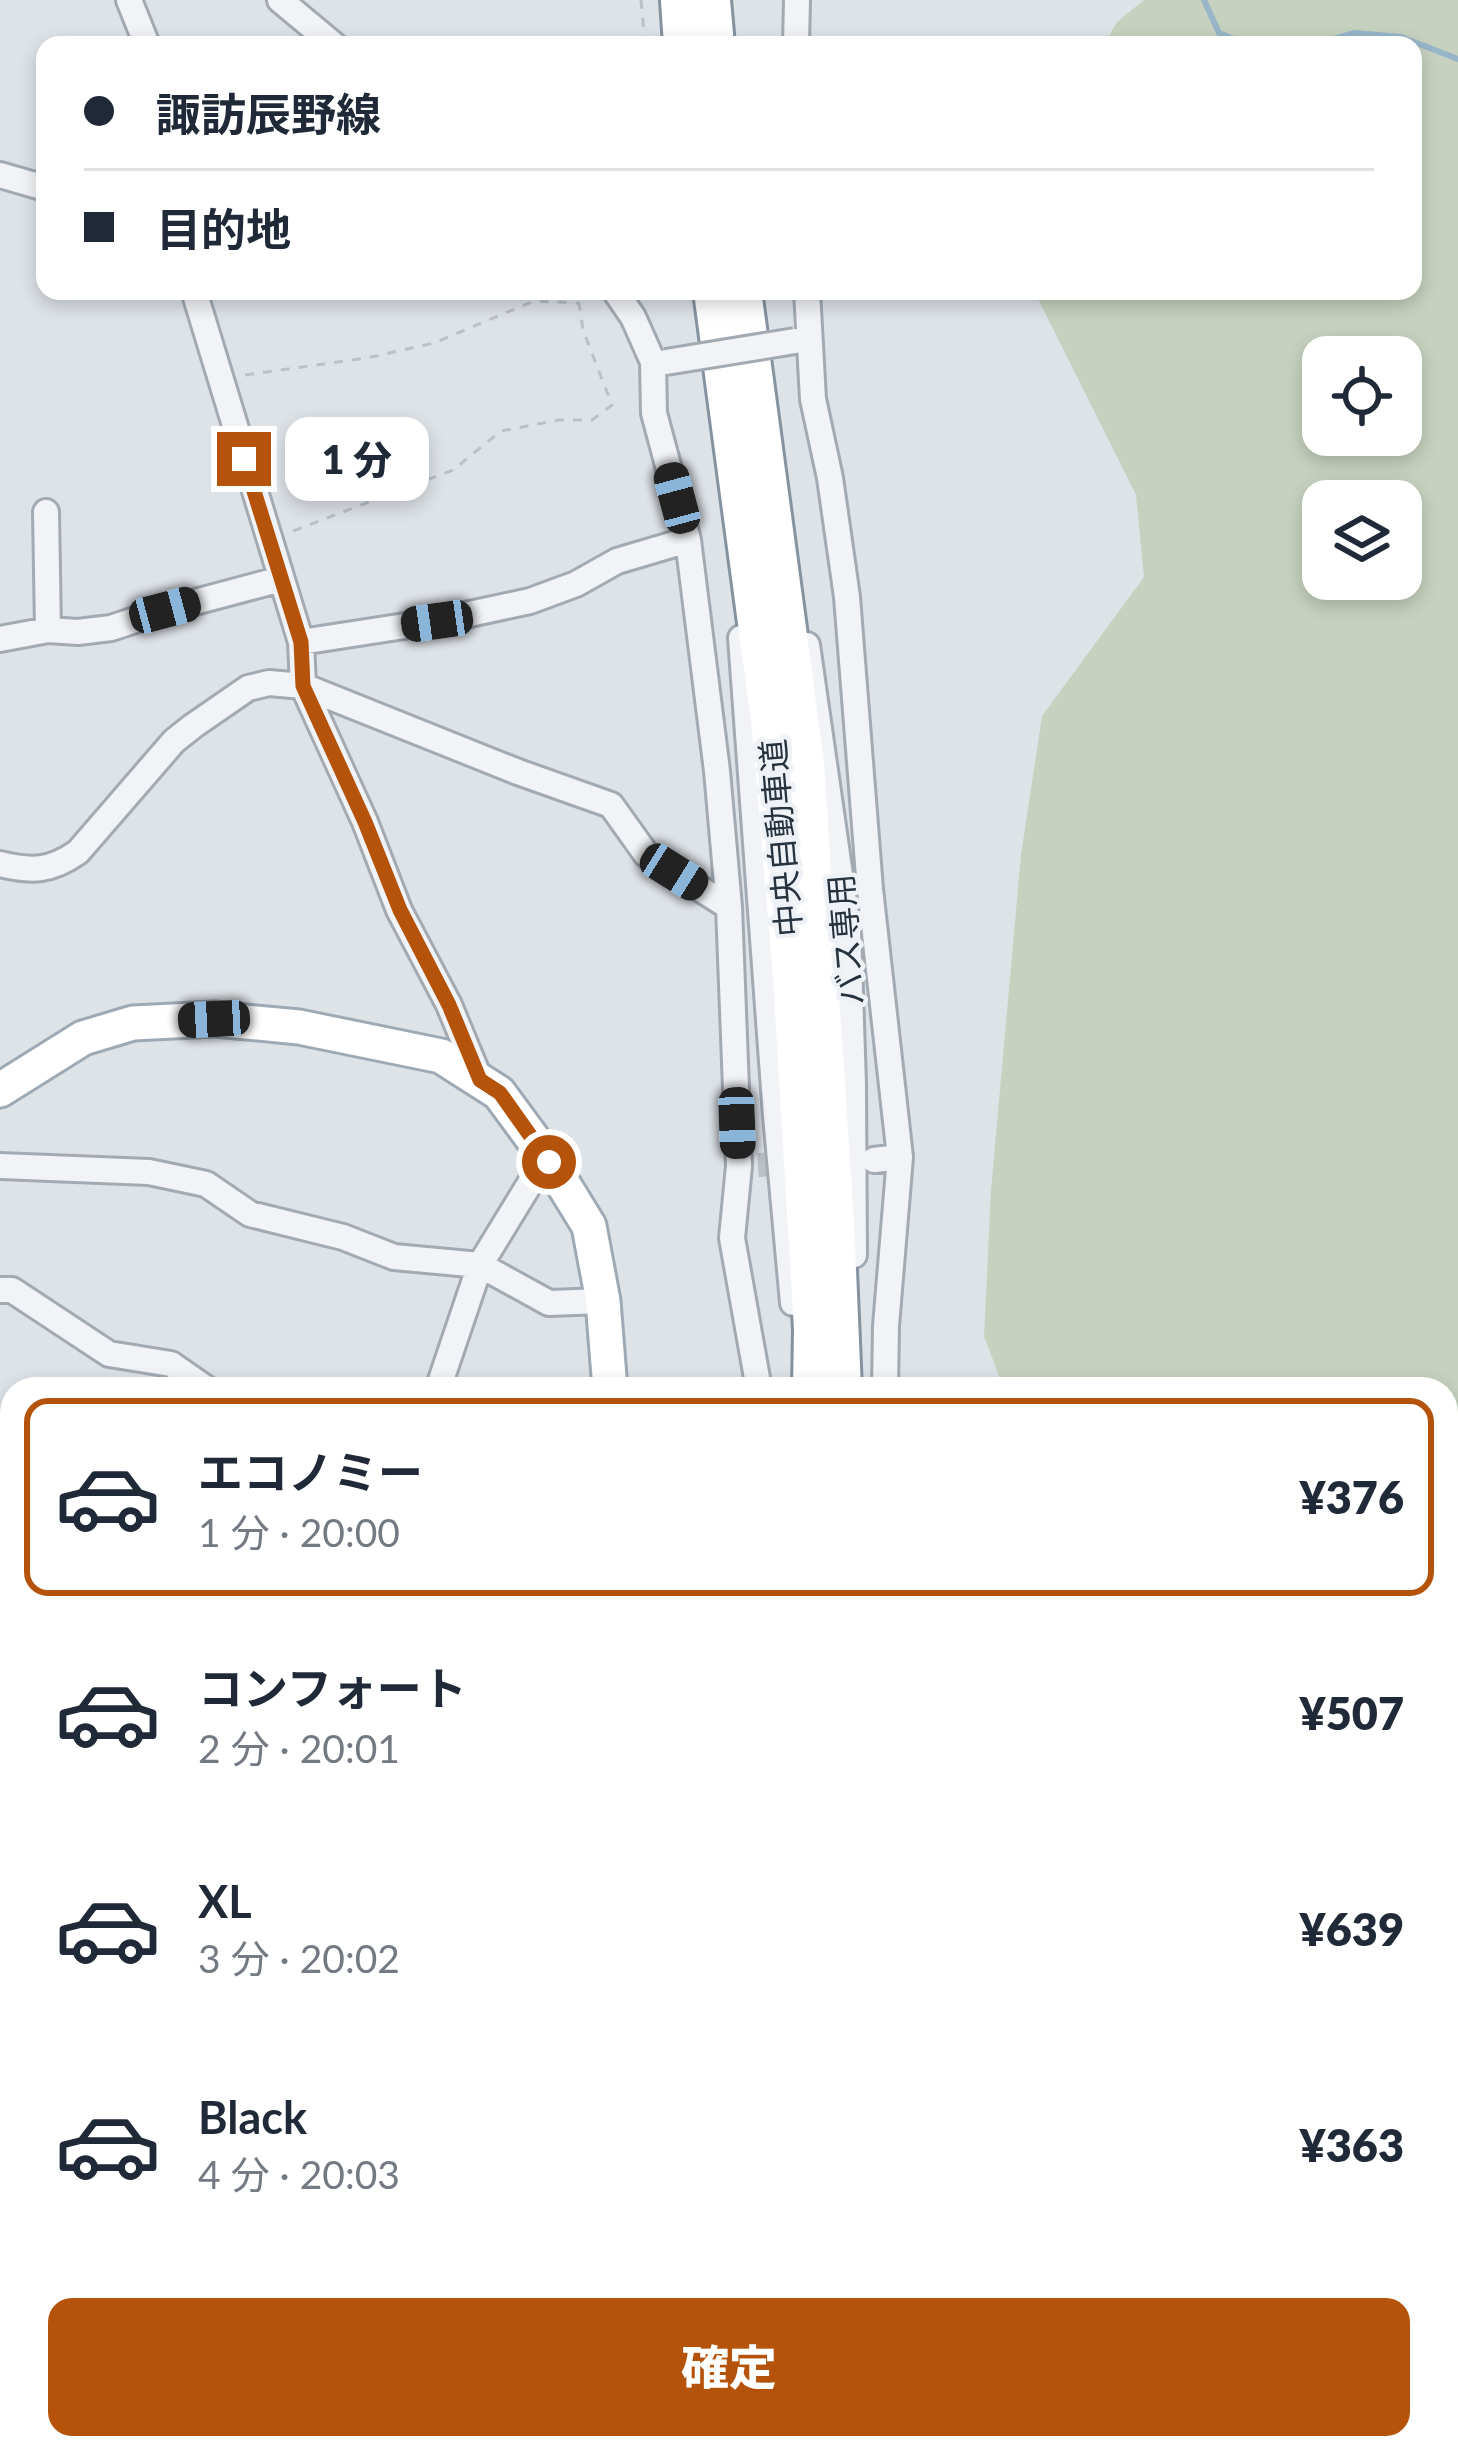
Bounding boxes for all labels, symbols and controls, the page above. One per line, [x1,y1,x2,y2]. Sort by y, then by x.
text: 諏訪辰野線 [156,87,381,141]
text: 目的地 [156,202,291,256]
map controls [1302,336,1422,600]
button: locate [1302,336,1422,456]
callout: 1 分 [286,417,430,501]
route end [217,432,271,486]
text: 1 分 [322,436,392,482]
car [650,459,704,537]
button: layers [1302,480,1422,600]
car [126,583,204,637]
car [399,598,475,644]
street label: 中央自動車道 [751,738,809,938]
car [634,838,714,906]
street label: バス専用 [819,873,871,1007]
car [177,999,251,1039]
car [718,1086,756,1160]
route start [522,1135,576,1189]
icon: car [54,1443,162,1551]
text: エコノミー [198,1445,423,1499]
text: ¥376 [1300,1470,1404,1524]
text: 1 分 · 20:00 [198,1509,400,1555]
icon: car [54,1659,162,1767]
text: コンフォート [198,1661,467,1715]
text: ¥507 [1300,1686,1404,1740]
text: 2 分 · 20:01 [198,1725,400,1771]
text: XL [198,1874,252,1928]
icon: car [54,1875,162,1983]
text: ¥639 [1300,1902,1404,1956]
text: 3 分 · 20:02 [198,1935,400,1981]
text: Black [198,2090,307,2144]
icon: car [54,2091,162,2199]
text: ¥363 [1300,2118,1404,2172]
text: 4 分 · 20:03 [198,2151,400,2197]
button: 確定 [48,2298,1410,2436]

